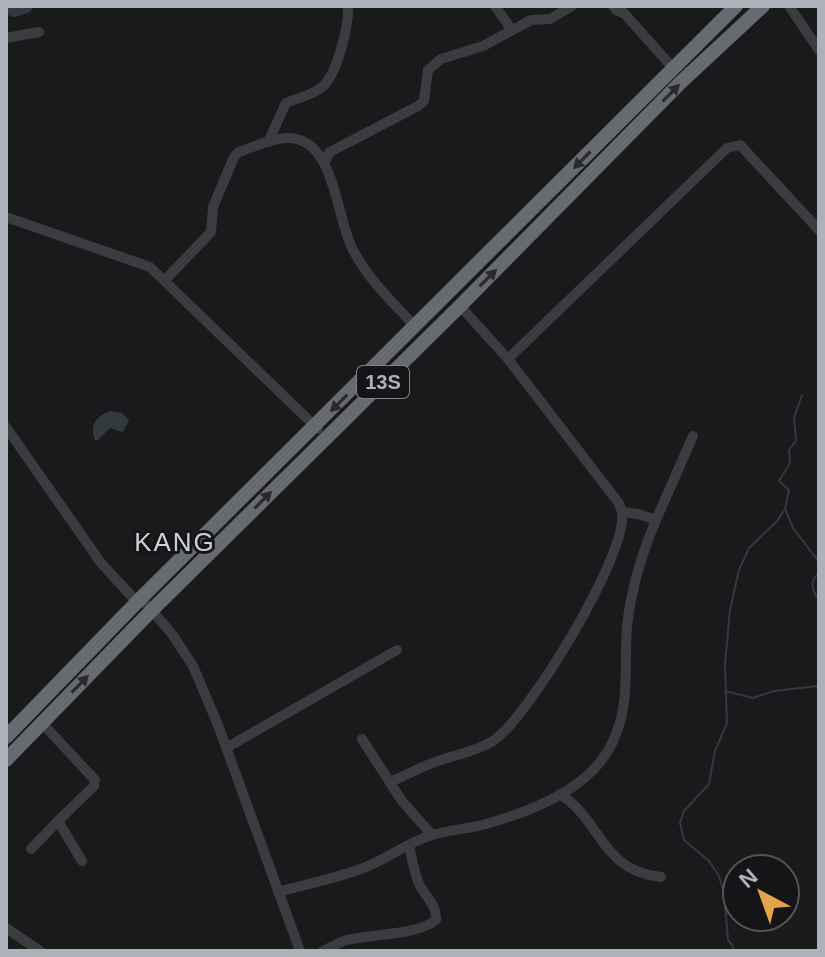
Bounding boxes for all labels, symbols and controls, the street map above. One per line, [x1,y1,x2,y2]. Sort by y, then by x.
one-way arrow [661,84,679,103]
one-way arrow [573,150,592,169]
one-way arrow [478,269,497,288]
road number: 13S [357,366,409,398]
one-way arrow [330,393,349,412]
one-way arrow [253,491,272,510]
district label: KANG [134,527,216,557]
one-way arrow [70,675,88,694]
north arrow [721,853,801,933]
text: N [734,864,762,893]

